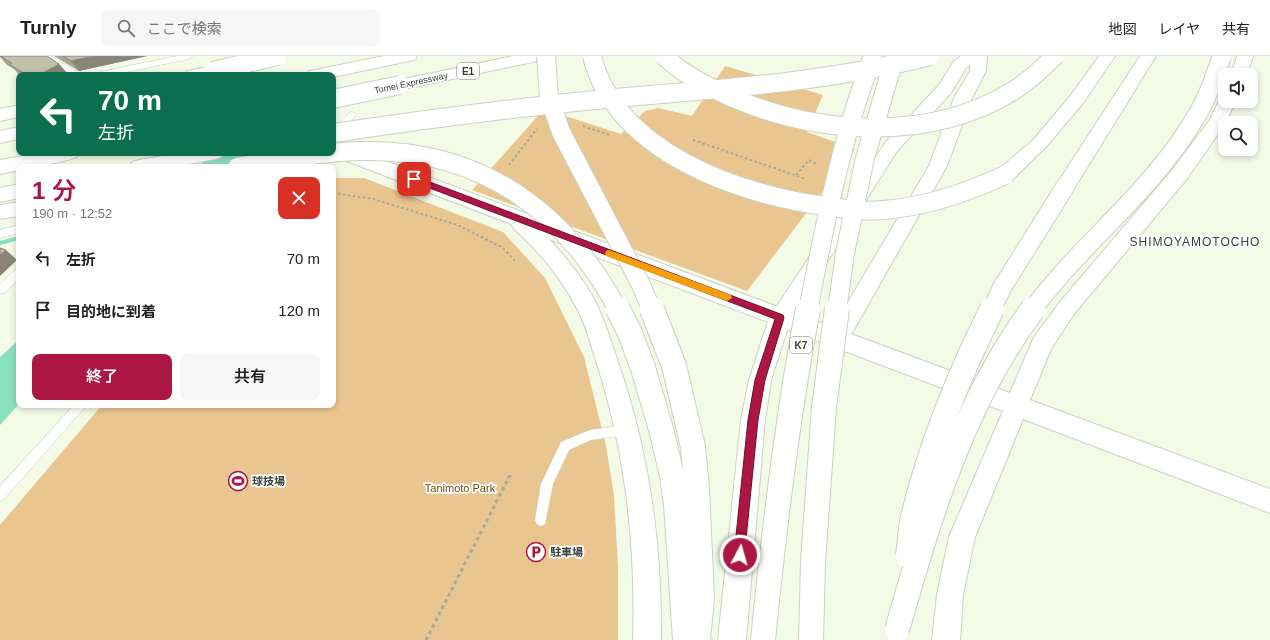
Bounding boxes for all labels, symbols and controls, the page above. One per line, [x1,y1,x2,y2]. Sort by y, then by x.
search box [101,10,381,46]
text: Turnly [20,17,77,38]
icon: search [115,17,137,39]
text: ここで検索 [147,20,222,37]
text: 地図 [1108,21,1136,37]
text: レイヤ [1158,21,1200,37]
text: 共有 [1222,21,1250,37]
road number: E1 [457,63,479,79]
map controls [1218,68,1258,156]
button: sound [1218,68,1258,108]
street label: Tomei Expressway [373,70,449,96]
text: 70 m [98,85,162,116]
icon: left [32,88,84,140]
button: search [1218,116,1258,156]
text: 左折 [98,123,134,143]
pin [397,162,431,196]
icon: arrive [403,168,425,190]
text: 1 分 [32,177,76,204]
button: close [278,177,320,219]
text: 190 m · 12:52 [32,206,112,221]
district label: SHIMOYAMOTOCHO [1130,235,1260,249]
icon: left [32,247,54,269]
text: 70 m [287,250,320,267]
text: 左折 [66,251,96,268]
icon: arrive [32,299,54,321]
text: 120 m [278,302,320,319]
text: 目的地に到着 [66,303,156,320]
road number: K7 [790,337,812,353]
button: 終了 [32,354,172,400]
button: 共有 [180,354,320,400]
sports icon: 球技場 [227,470,249,492]
place label: 球技場 [252,475,285,487]
park label: Tanimoto Park [425,482,496,494]
position arrow [719,534,761,576]
parking icon: 駐車場 [525,541,547,563]
place label: 駐車場 [550,546,583,558]

